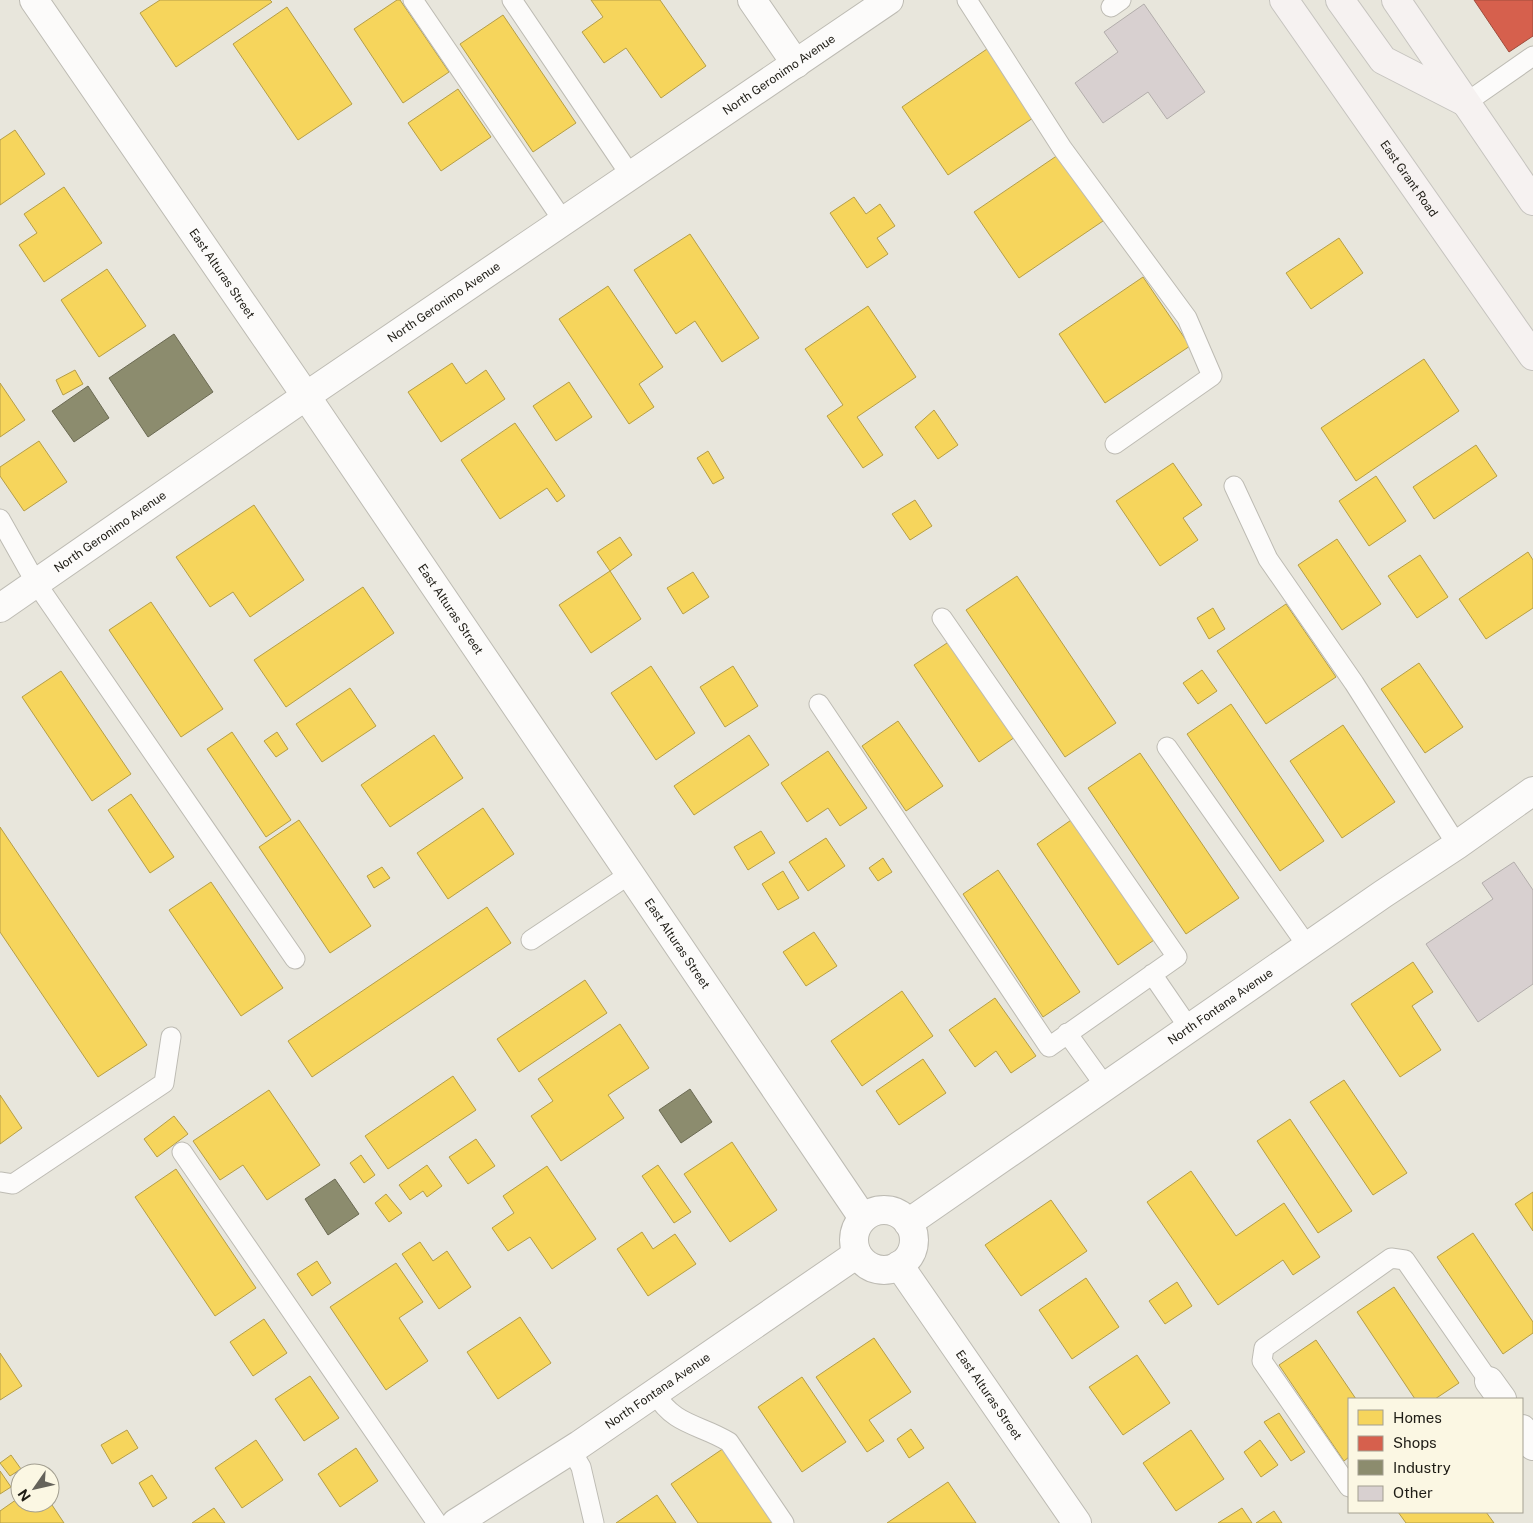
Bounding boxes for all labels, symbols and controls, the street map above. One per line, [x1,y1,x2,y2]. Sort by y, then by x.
street label: North Geronimo Avenue [720,31,838,118]
street label: East Grant Road [1377,138,1441,220]
street label: East Alturas Street [186,226,258,322]
street label: North Geronimo Avenue [385,259,503,346]
street label: North Geronimo Avenue [51,488,169,575]
street label: East Alturas Street [415,561,486,657]
street label: East Alturas Street [642,896,713,992]
street label: North Fontana Avenue [1165,965,1276,1048]
street label: East Alturas Street [953,1347,1025,1443]
street label: North Fontana Avenue [602,1350,713,1432]
legend [1348,1398,1523,1513]
text: Homes [1393,1409,1442,1426]
text: Shops [1393,1434,1437,1451]
text: Industry [1393,1459,1451,1476]
north arrow [10,1463,60,1513]
text: Other [1393,1484,1433,1501]
text: N [15,1486,34,1504]

